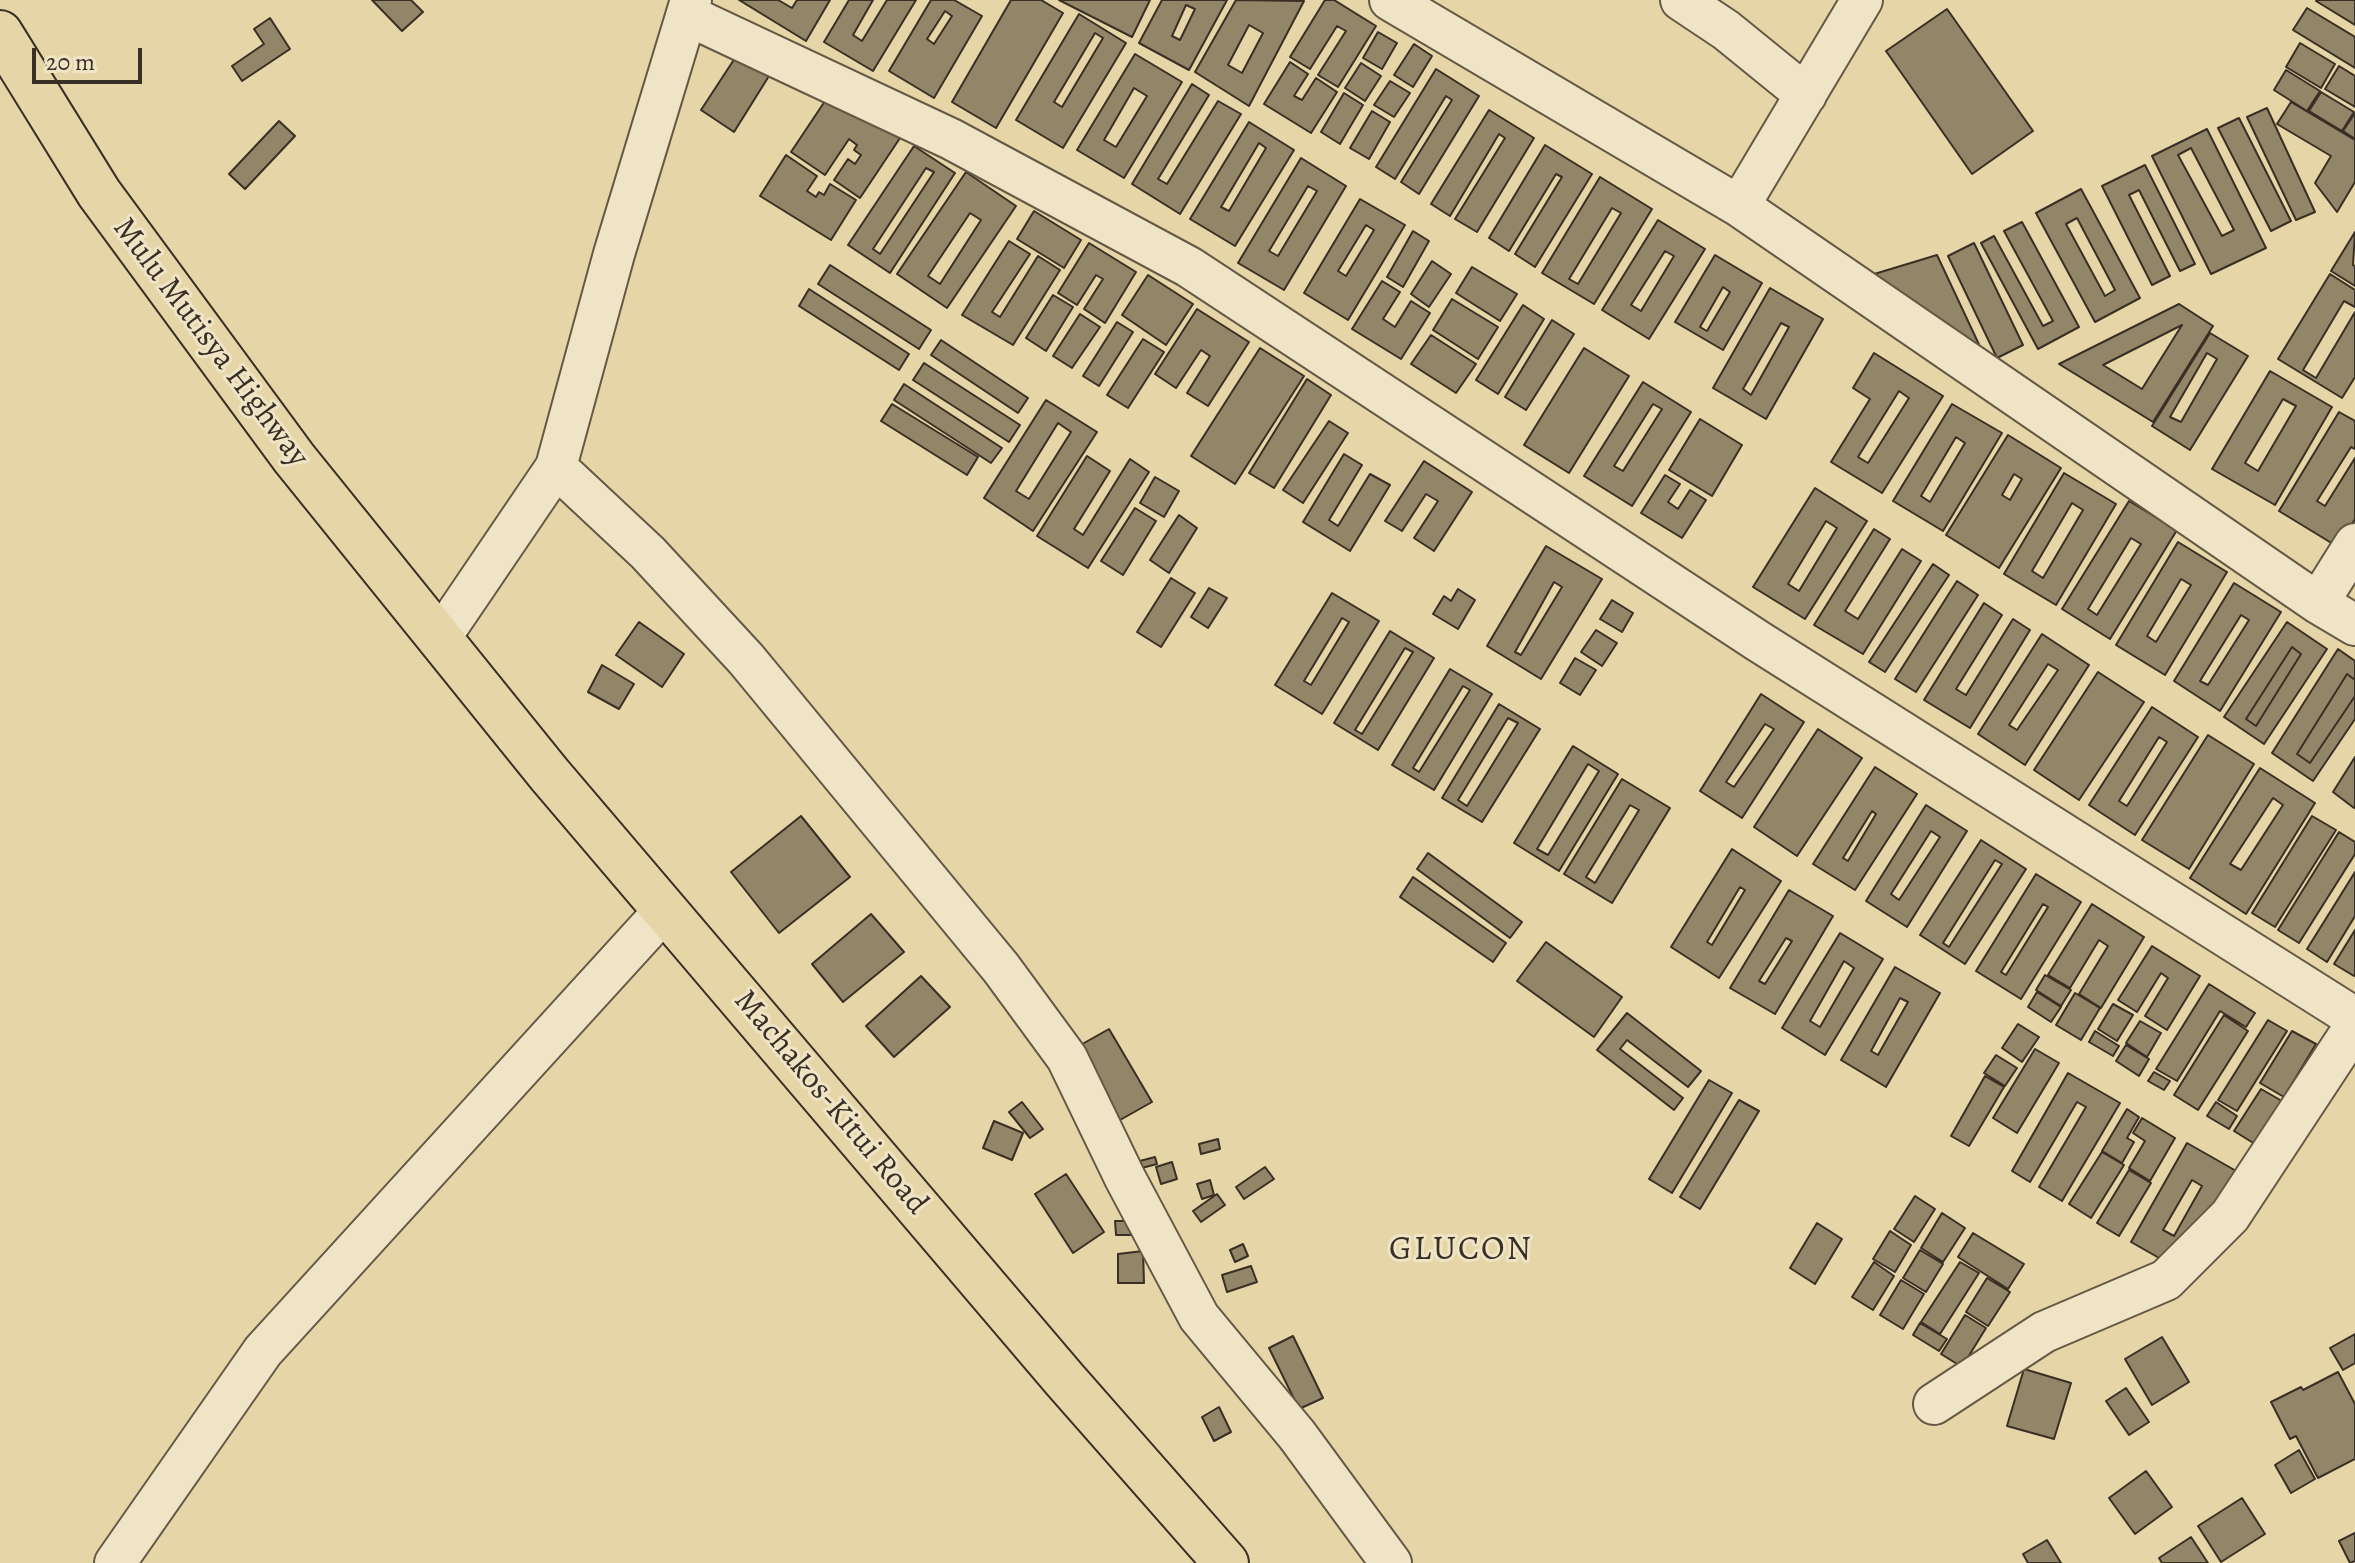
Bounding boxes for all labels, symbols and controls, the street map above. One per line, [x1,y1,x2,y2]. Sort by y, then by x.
scale bar [36,32,146,82]
text: 20 m [46,46,95,78]
street label: Mulu Mutisya Highway [104,211,316,475]
street label: Machakos-Kitui Road [725,983,935,1223]
district label: GLUCON [1389,1231,1533,1271]

